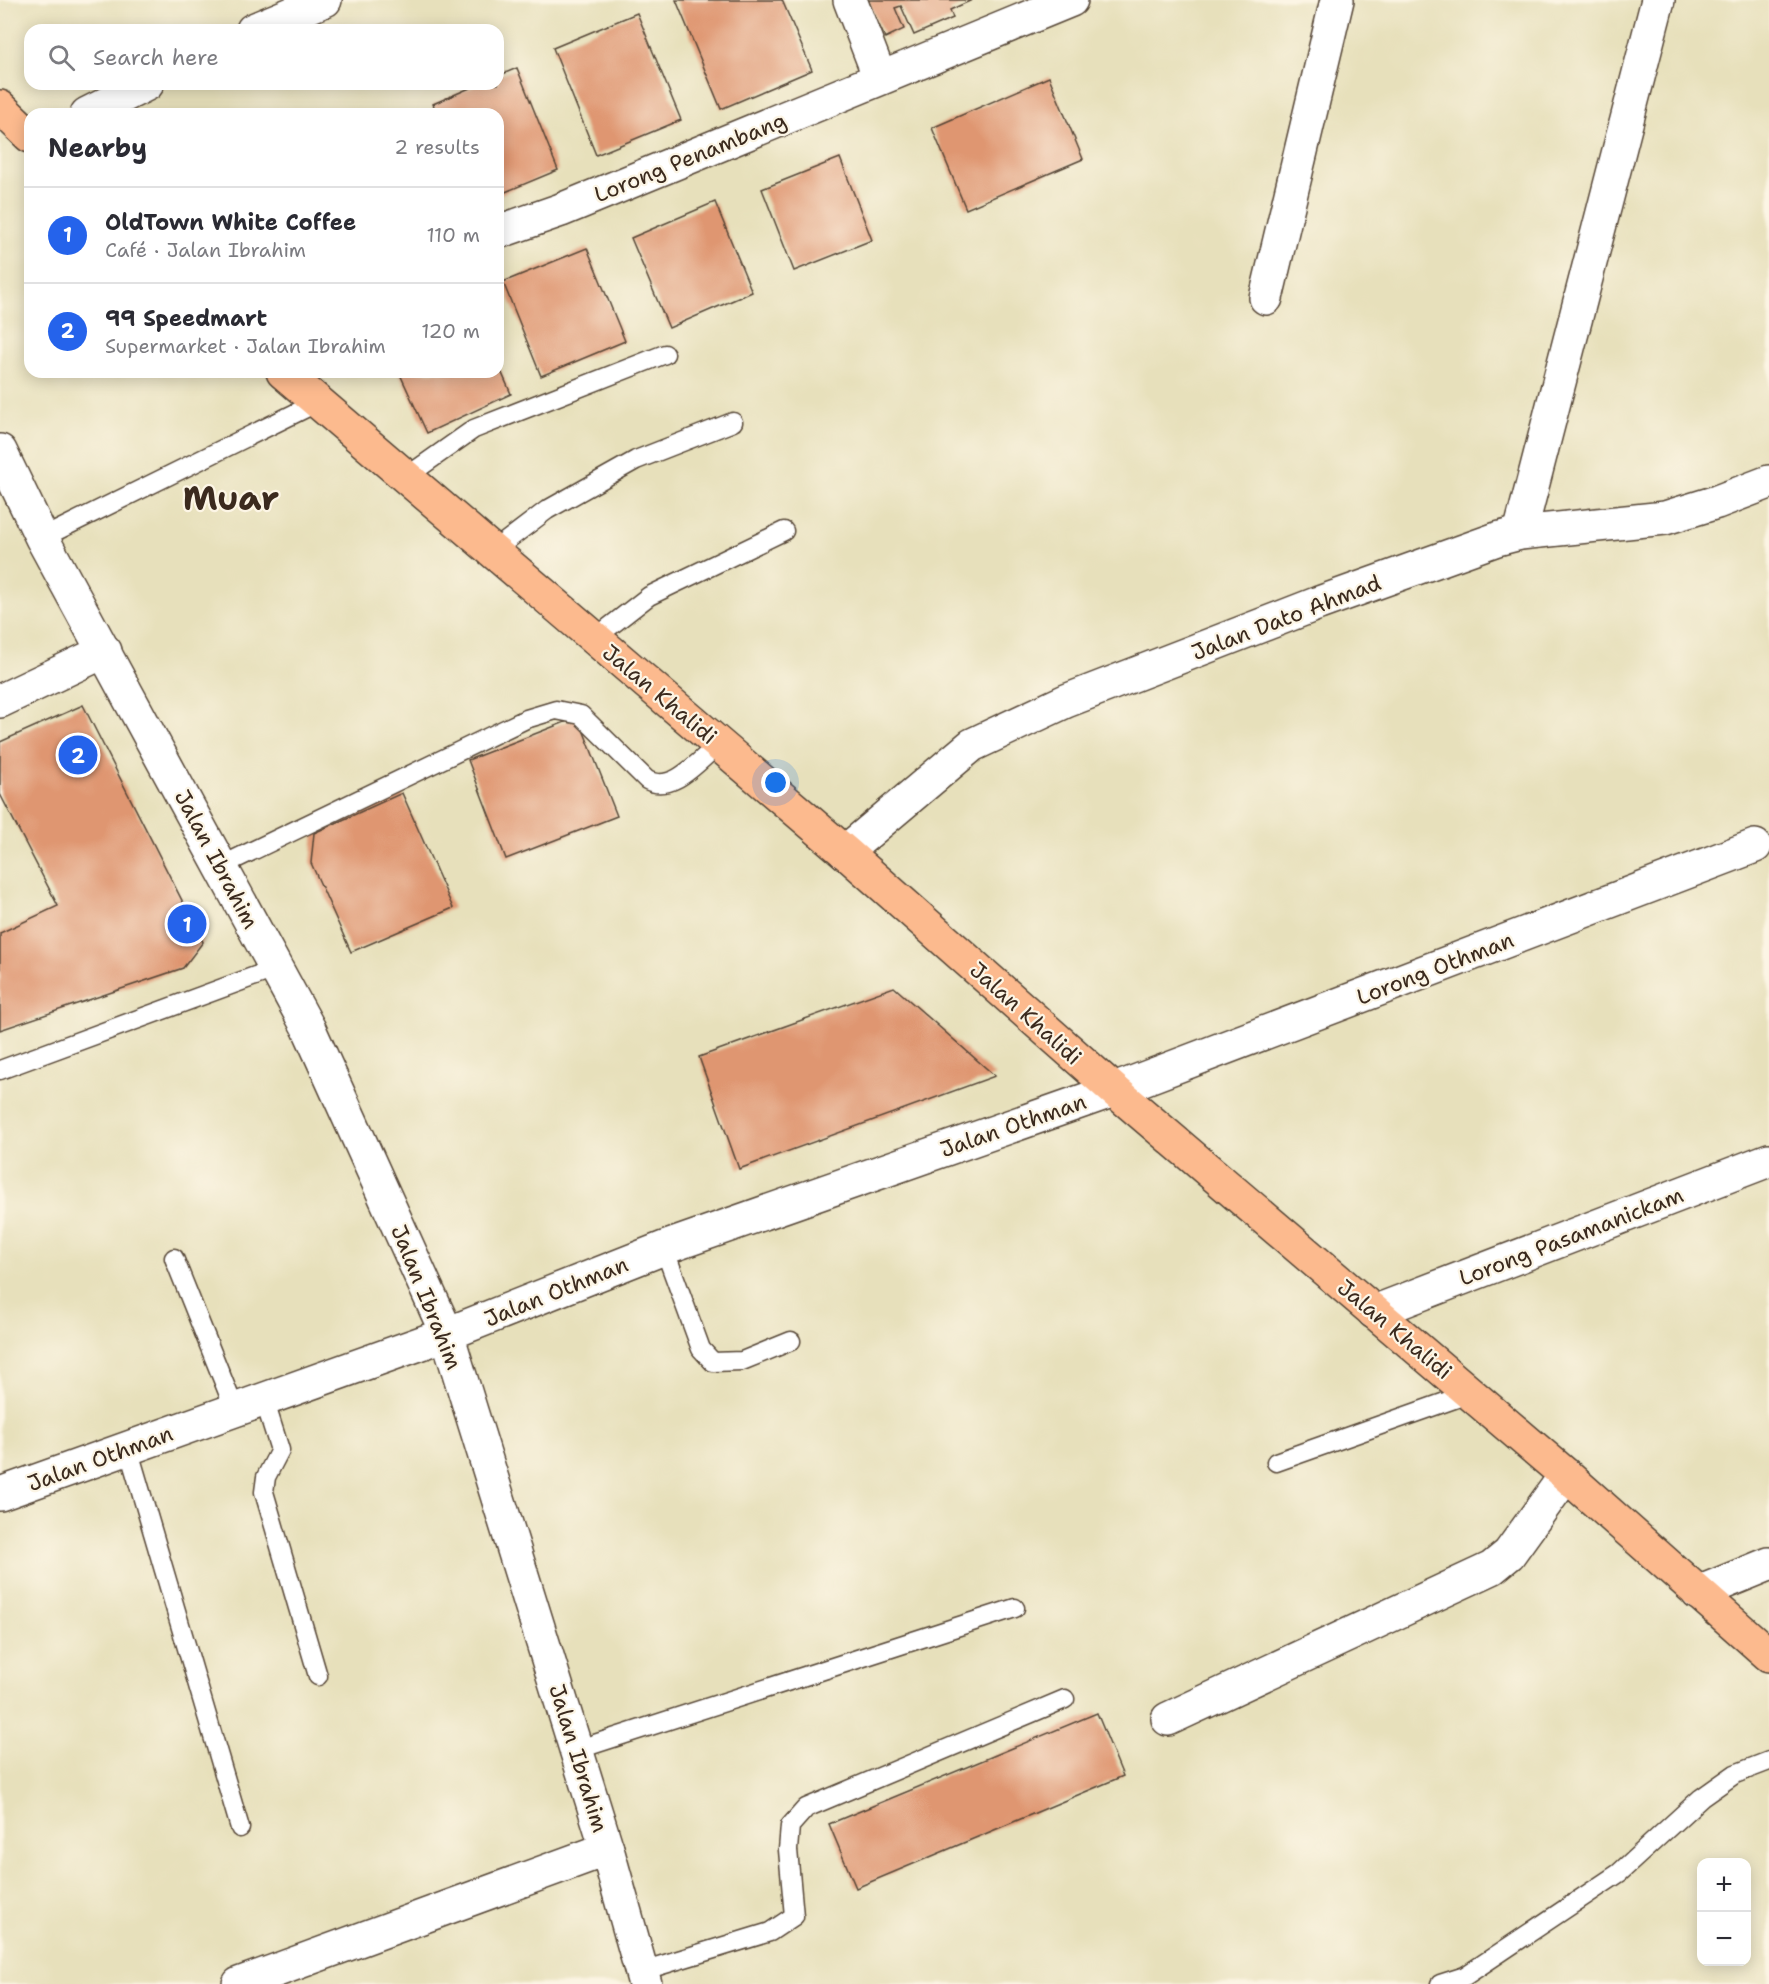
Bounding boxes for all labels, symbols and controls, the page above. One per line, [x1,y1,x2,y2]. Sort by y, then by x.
search box [24,24,504,90]
icon: search [45,41,78,74]
text: Search here [93,43,219,72]
street label: Lorong Penambang [590,106,791,209]
text: Nearby [48,130,147,165]
text: 2 results [394,134,480,160]
text: OldTown White Coffee [105,208,356,237]
text: 1 [63,222,72,248]
text: 110 m [426,222,480,248]
text: Café · Jalan Ibrahim [105,237,306,263]
text: 99 Speedmart [105,304,267,333]
text: 2 [61,318,75,344]
text: 120 m [421,318,480,344]
text: Supermarket · Jalan Ibrahim [105,333,386,359]
district label: Muar [183,475,279,521]
street label: Jalan Dato Ahmad [1187,568,1385,667]
street label: Jalan Khalidi [596,638,723,751]
pin: 2 [58,732,98,777]
your location [761,768,790,797]
street label: Jalan Ibrahim [168,785,265,934]
pin: 1 [168,902,207,946]
street label: Lorong Othman [1352,925,1518,1012]
street label: Jalan Khalidi [963,955,1088,1071]
street label: Jalan Othman [936,1087,1090,1164]
street label: Lorong Pasamanickam [1455,1180,1688,1293]
street label: Jalan Ibrahim [384,1221,469,1374]
street label: Jalan Othman [480,1249,632,1333]
street label: Jalan Khalidi [1331,1273,1458,1386]
street label: Jalan Othman [24,1419,177,1498]
street label: Jalan Ibrahim [542,1680,615,1836]
map controls [1697,1858,1751,1966]
button: + [1697,1858,1751,1912]
button: − [1697,1912,1751,1966]

